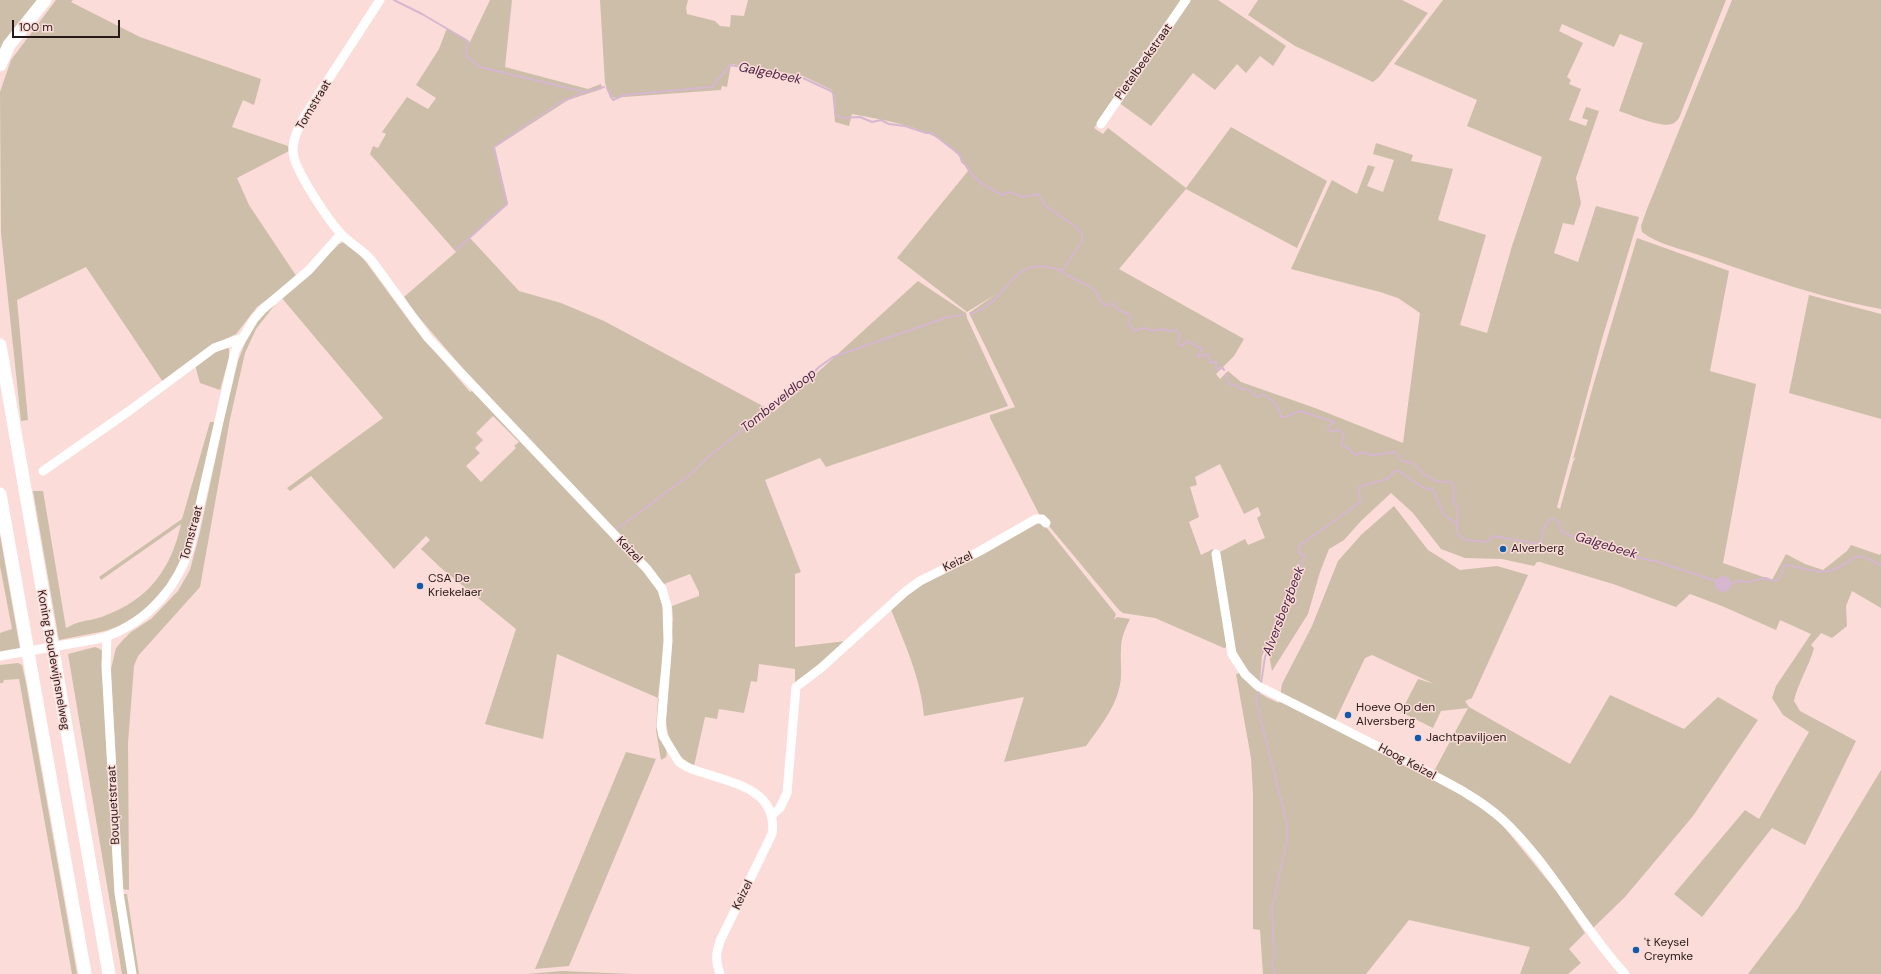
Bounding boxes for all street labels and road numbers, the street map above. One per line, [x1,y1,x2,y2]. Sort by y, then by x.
street label: Pietelbeekstraat [1112,21,1176,103]
street label: Tomstraat [293,77,335,133]
street label: Tomstraat [178,504,206,562]
street label: Keizel [613,534,645,566]
street label: Keizel [941,549,975,575]
street label: Koning Boudewijnsnelweg [34,589,72,731]
street label: Hoog Keizel [1376,741,1438,783]
street label: Bouquetstraat [105,765,123,845]
street label: Keizel [730,878,756,912]

